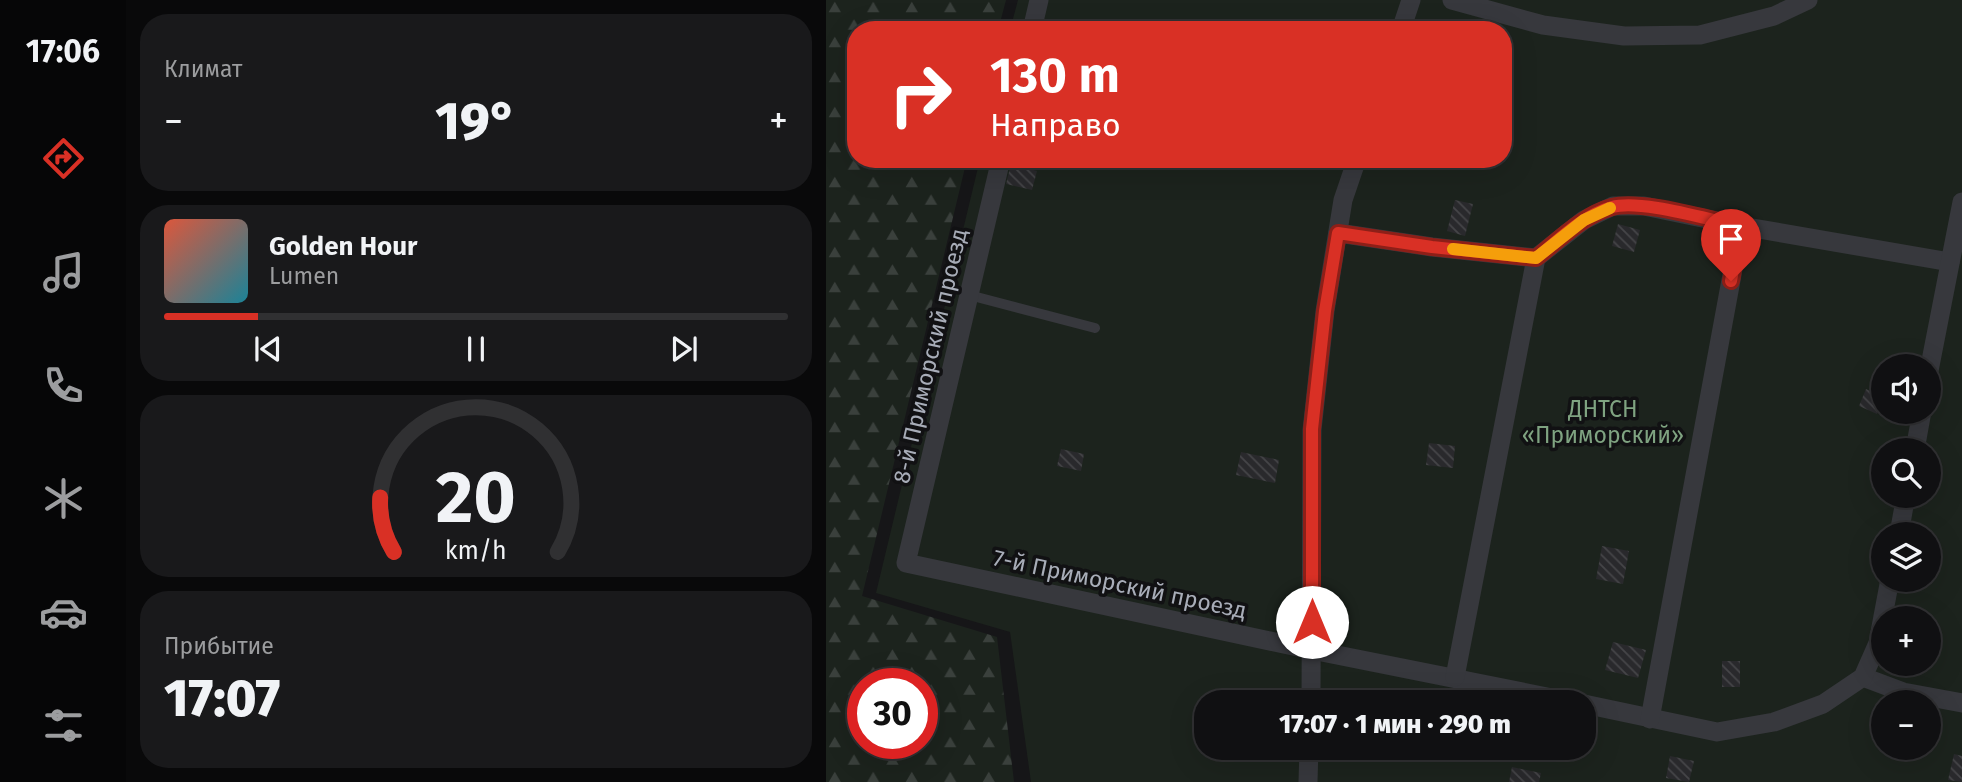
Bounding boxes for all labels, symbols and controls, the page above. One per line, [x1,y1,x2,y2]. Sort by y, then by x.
text: 17:06 [26,32,100,70]
text: 130 m [990,46,1120,105]
icon: right [875,49,966,140]
text: Климат [164,55,242,83]
text: 19° [435,90,517,153]
text: − [164,98,183,144]
text: + [769,98,788,144]
text: Направо [990,106,1121,144]
icon: directions [39,134,88,183]
pin [1701,209,1761,281]
icon: arrive [1712,220,1750,258]
street label: 8-й Приморский проезд [887,226,973,486]
text: Golden Hour [269,231,417,262]
icon: music [39,248,88,297]
text: Lumen [269,262,339,290]
icon: previous [249,330,287,368]
icon: pause [457,330,495,368]
icon: next [665,330,703,368]
map controls [1871,354,1941,760]
button: sound [1871,354,1941,424]
icon: phone [39,361,88,410]
park label: ДНТСН «Приморский» [1522,395,1684,449]
button: search [1871,438,1941,508]
text: 20 [436,455,516,542]
icon: climate [39,474,88,523]
button: layers [1871,522,1941,592]
text: km/h [445,536,507,566]
street label: 7-й Приморский проезд [991,543,1249,625]
position arrow [1275,585,1349,659]
icon: car [39,588,88,637]
button: + [1871,606,1941,676]
text: Прибытие [164,632,274,660]
text: 17:07 [164,667,280,730]
speed limit sign: 30 [847,668,938,759]
button: − [1871,690,1941,760]
icon: filters [39,701,88,750]
text: 17:07 · 1 мин · 290 m [1279,709,1511,740]

